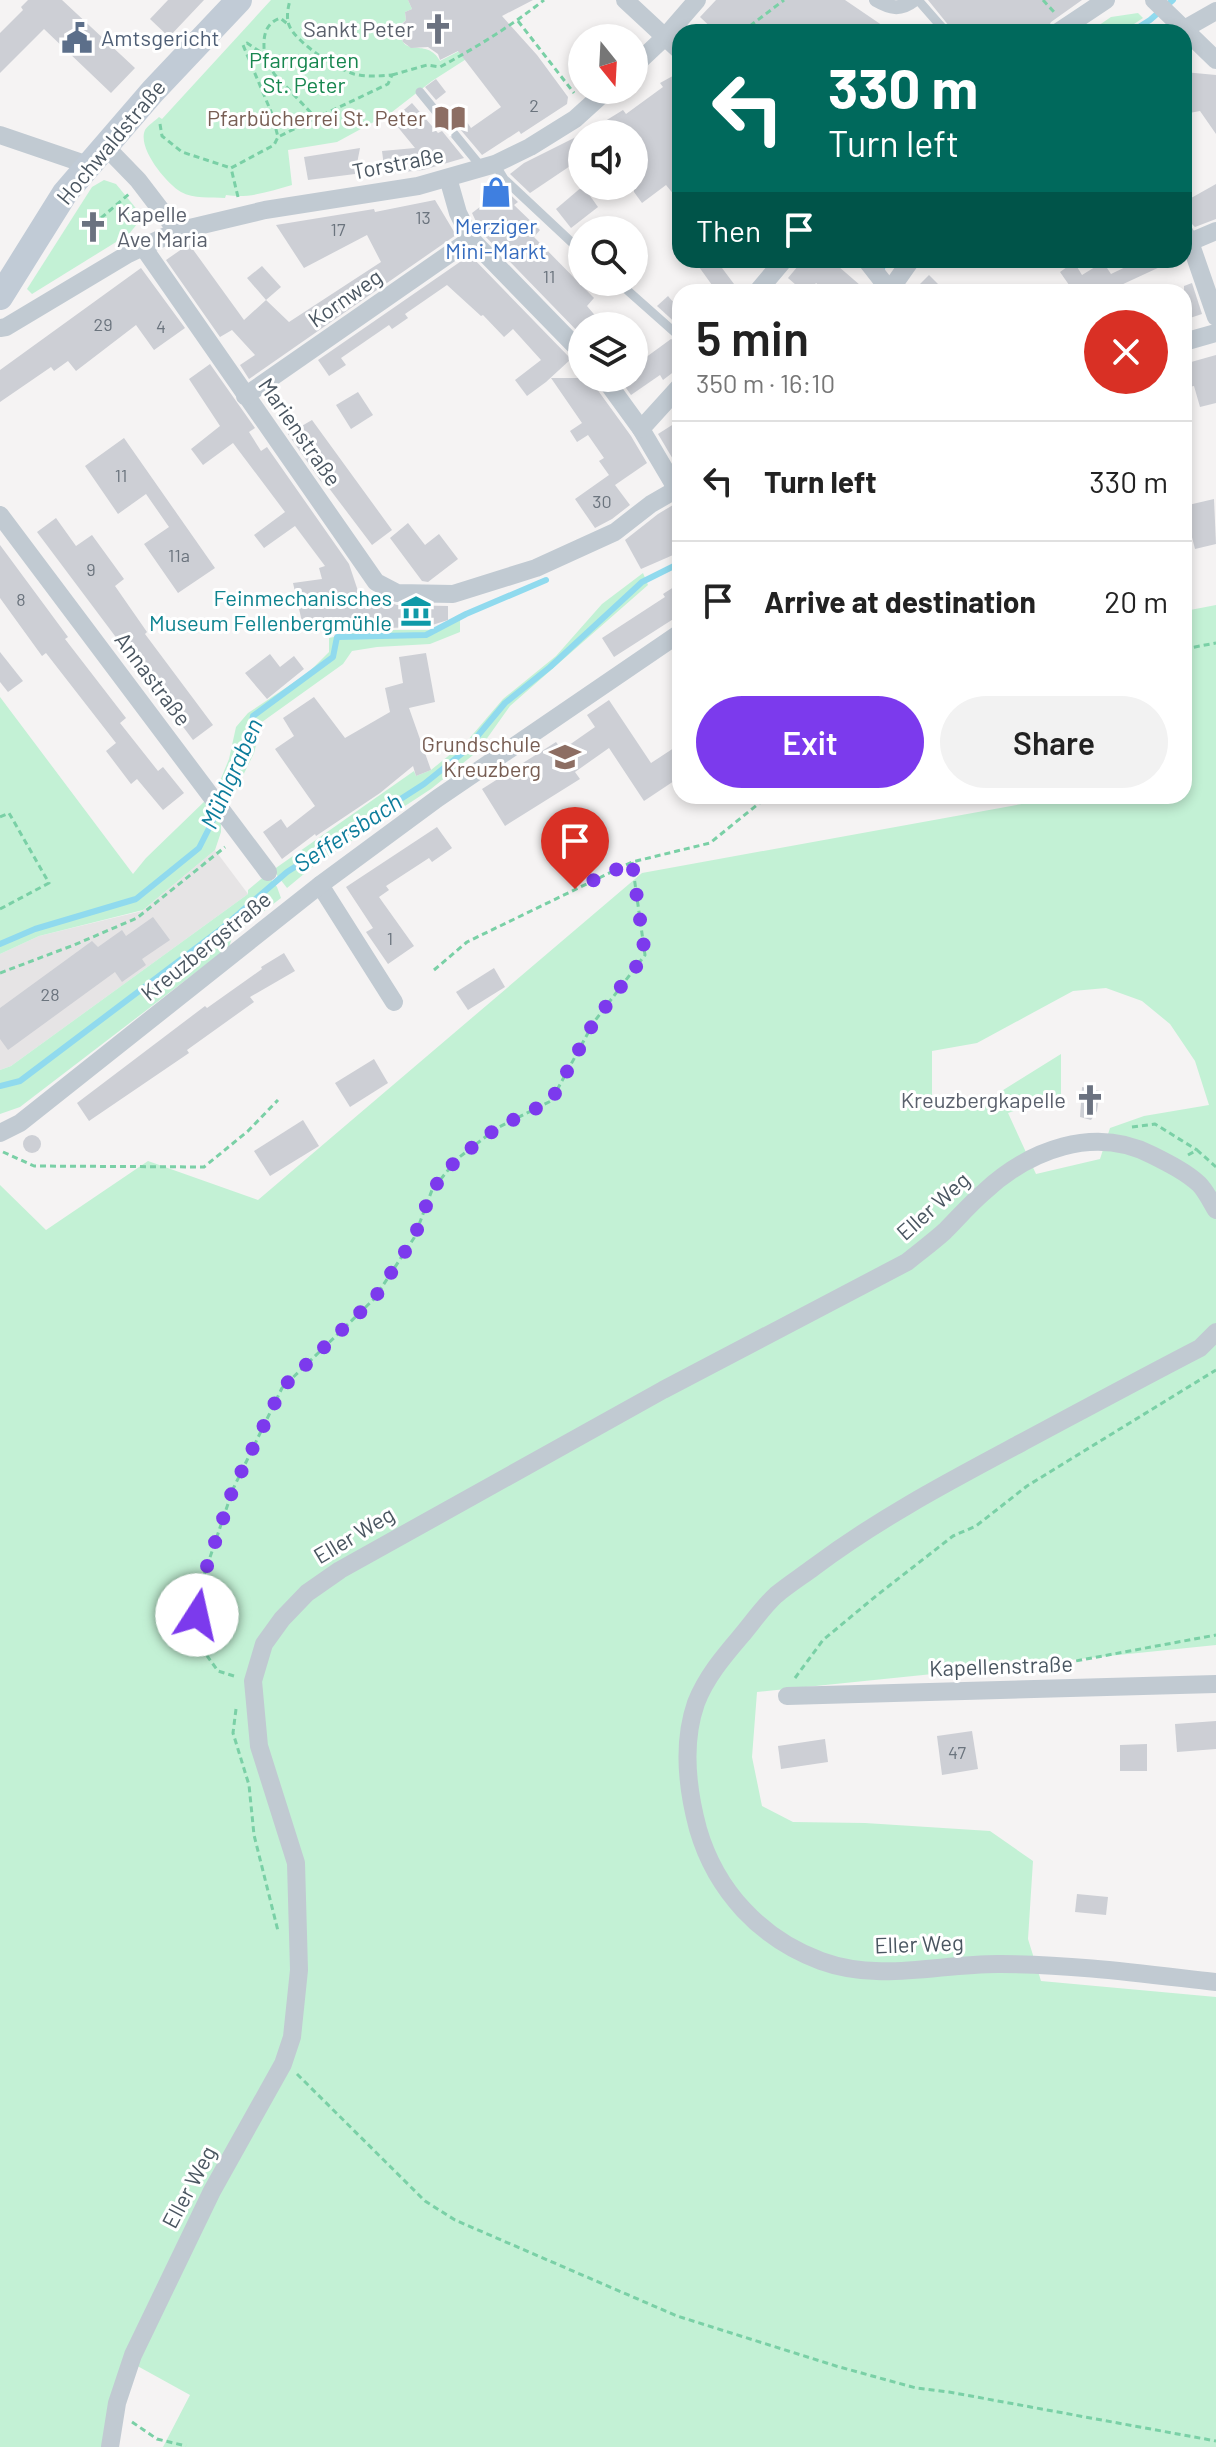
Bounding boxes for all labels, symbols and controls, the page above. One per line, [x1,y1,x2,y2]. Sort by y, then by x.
church icon: Sankt Peter [421,12,455,46]
place label: Sankt Peter [303,15,414,41]
public building icon: Amtsgericht [60,21,94,55]
place label: Amtsgericht [101,24,220,50]
north arrow [568,24,648,104]
map controls [568,24,648,392]
park label: Pfarrgarten St. Peter [249,46,359,97]
text: 330 m [828,53,978,120]
icon: left [696,56,800,160]
street label: Hochwaldstraße [50,74,170,209]
house number: 2 [529,94,539,116]
library icon: Pfarbücherrei St. Peter [433,101,467,135]
place label: Pfarbücherrei St. Peter [207,104,426,130]
button: sound [568,120,648,200]
text: Turn left [828,121,959,164]
street label: Torstraße [350,140,446,184]
shop icon: Merziger Mini-Markt [479,175,513,209]
place label: Kapelle Ave Maria [117,200,208,251]
house number: 13 [415,206,431,228]
icon: arrive [777,208,821,252]
church icon: Kapelle Ave Maria [76,210,110,244]
place label: Merziger Mini-Markt [445,212,547,263]
text: Then [696,212,761,248]
button: search [568,216,648,296]
house number: 17 [331,218,346,240]
street label: Kornweg [303,263,386,332]
house number: 11 [543,265,555,287]
text: 5 min [696,308,809,366]
button: close [1084,310,1168,394]
button: layers [568,312,648,392]
house number: 29 [93,313,113,335]
house number: 4 [156,315,166,337]
text: 350 m · 16:10 [696,367,835,398]
street label: Marienstraße [254,372,348,490]
icon: left [696,459,740,503]
text: Turn left [764,463,877,499]
text: 330 m [1089,463,1168,499]
house number: 11 [115,464,127,486]
house number: 30 [592,490,612,512]
house number: 11a [168,544,190,566]
house number: 9 [86,558,96,580]
icon: arrive [696,579,740,623]
text: Arrive at destination [764,583,1036,619]
text: 20 m [1104,583,1168,619]
place label: Feinmechanisches Museum Fellenbergmühle [149,584,392,635]
house number: 8 [16,588,26,610]
museum icon: Feinmechanisches Museum Fellenbergmühle [399,594,433,628]
street label: Annastraße [110,627,197,730]
button: Exit [696,696,924,788]
button: Share [940,696,1168,788]
water label: Mühlgraben [193,714,268,833]
place label: Grundschule Kreuzberg [422,730,541,781]
school or university icon: Grundschule Kreuzberg [548,740,582,774]
water label: Seffersbach [288,786,407,878]
pin [541,807,609,889]
icon: arrive [553,819,597,863]
street label: Kreuzbergstraße [135,885,275,1005]
house number: 1 [387,927,393,949]
house number: 28 [40,983,60,1005]
church icon: Kreuzbergkapelle [1073,1083,1107,1117]
place label: Kreuzbergkapelle [901,1086,1066,1112]
street label: Eller Weg [890,1166,974,1245]
street label: Eller Weg [309,1500,398,1568]
position arrow [155,1573,239,1657]
street label: Kapellenstraße [929,1649,1073,1681]
house number: 47 [948,1741,966,1763]
street label: Eller Weg [874,1928,964,1958]
street label: Eller Weg [156,2141,221,2232]

